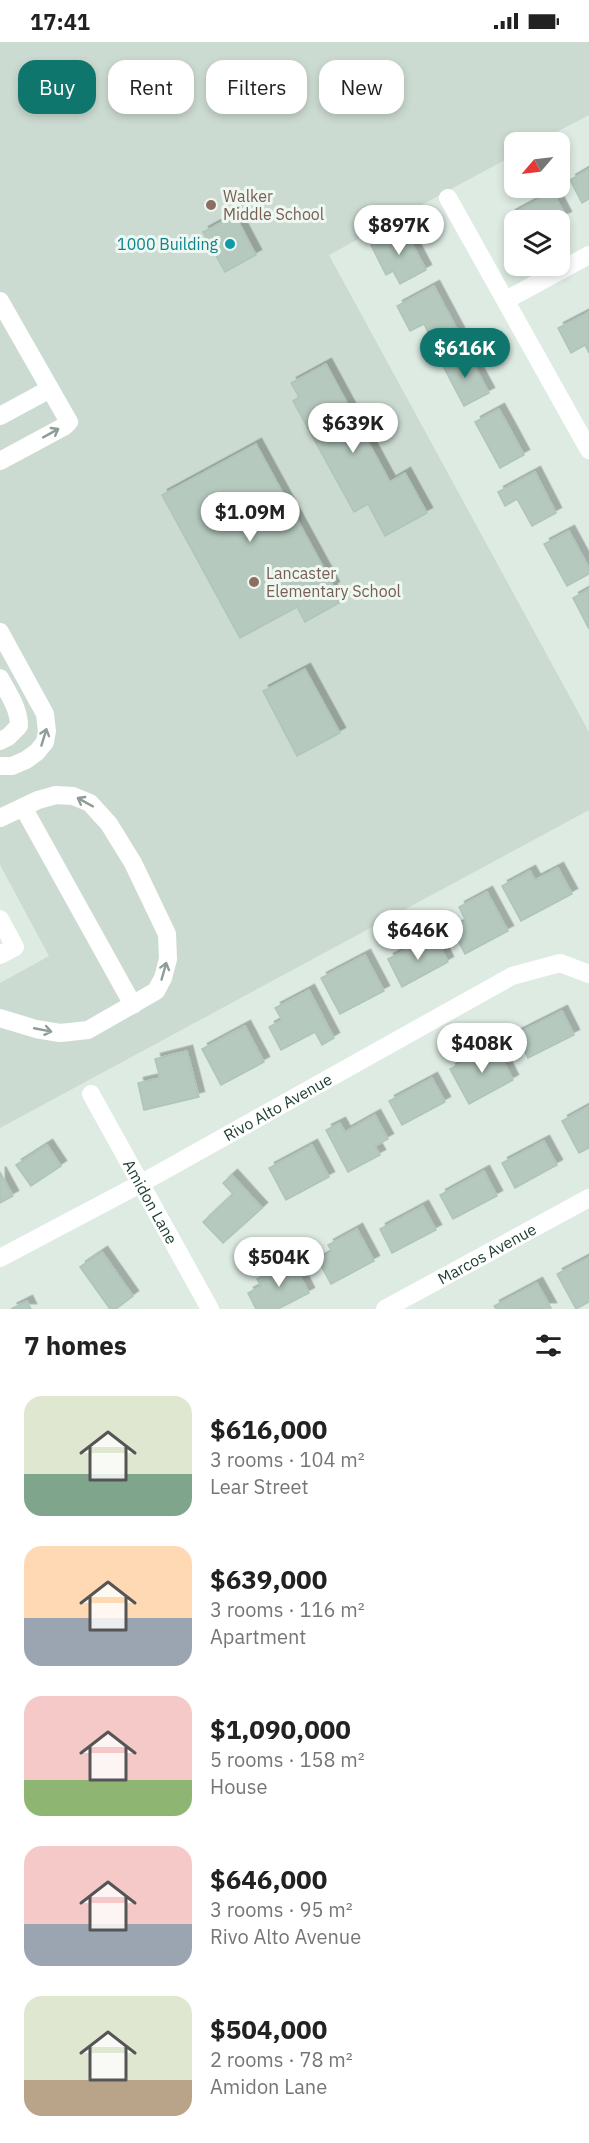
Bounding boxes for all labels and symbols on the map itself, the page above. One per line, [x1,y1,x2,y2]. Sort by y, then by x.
north arrow [504,132,570,198]
place label: Walker Middle School [223,186,324,224]
marker: Walker Middle School [204,198,218,212]
pin: $897K [357,205,441,256]
place label: 1000 Building [117,234,219,254]
marker: 1000 Building [223,237,237,251]
pin: $616K [423,328,507,379]
pin: $639K [311,403,395,454]
one-way arrow [42,427,60,438]
pin: $1.09M [201,492,299,543]
place label: Lancaster Elementary School [266,563,401,601]
marker: Lancaster Elementary School [247,575,261,589]
one-way arrow [39,728,50,747]
one-way arrow [77,796,94,808]
pin: $646K [376,910,460,961]
one-way arrow [159,962,170,981]
pin: $408K [440,1023,524,1074]
one-way arrow [33,1025,53,1036]
street label: Rivo Alto Avenue [220,1069,336,1145]
street label: Amidon Lane [119,1156,182,1248]
street label: Marcos Avenue [434,1219,540,1288]
pin: $504K [237,1237,321,1288]

